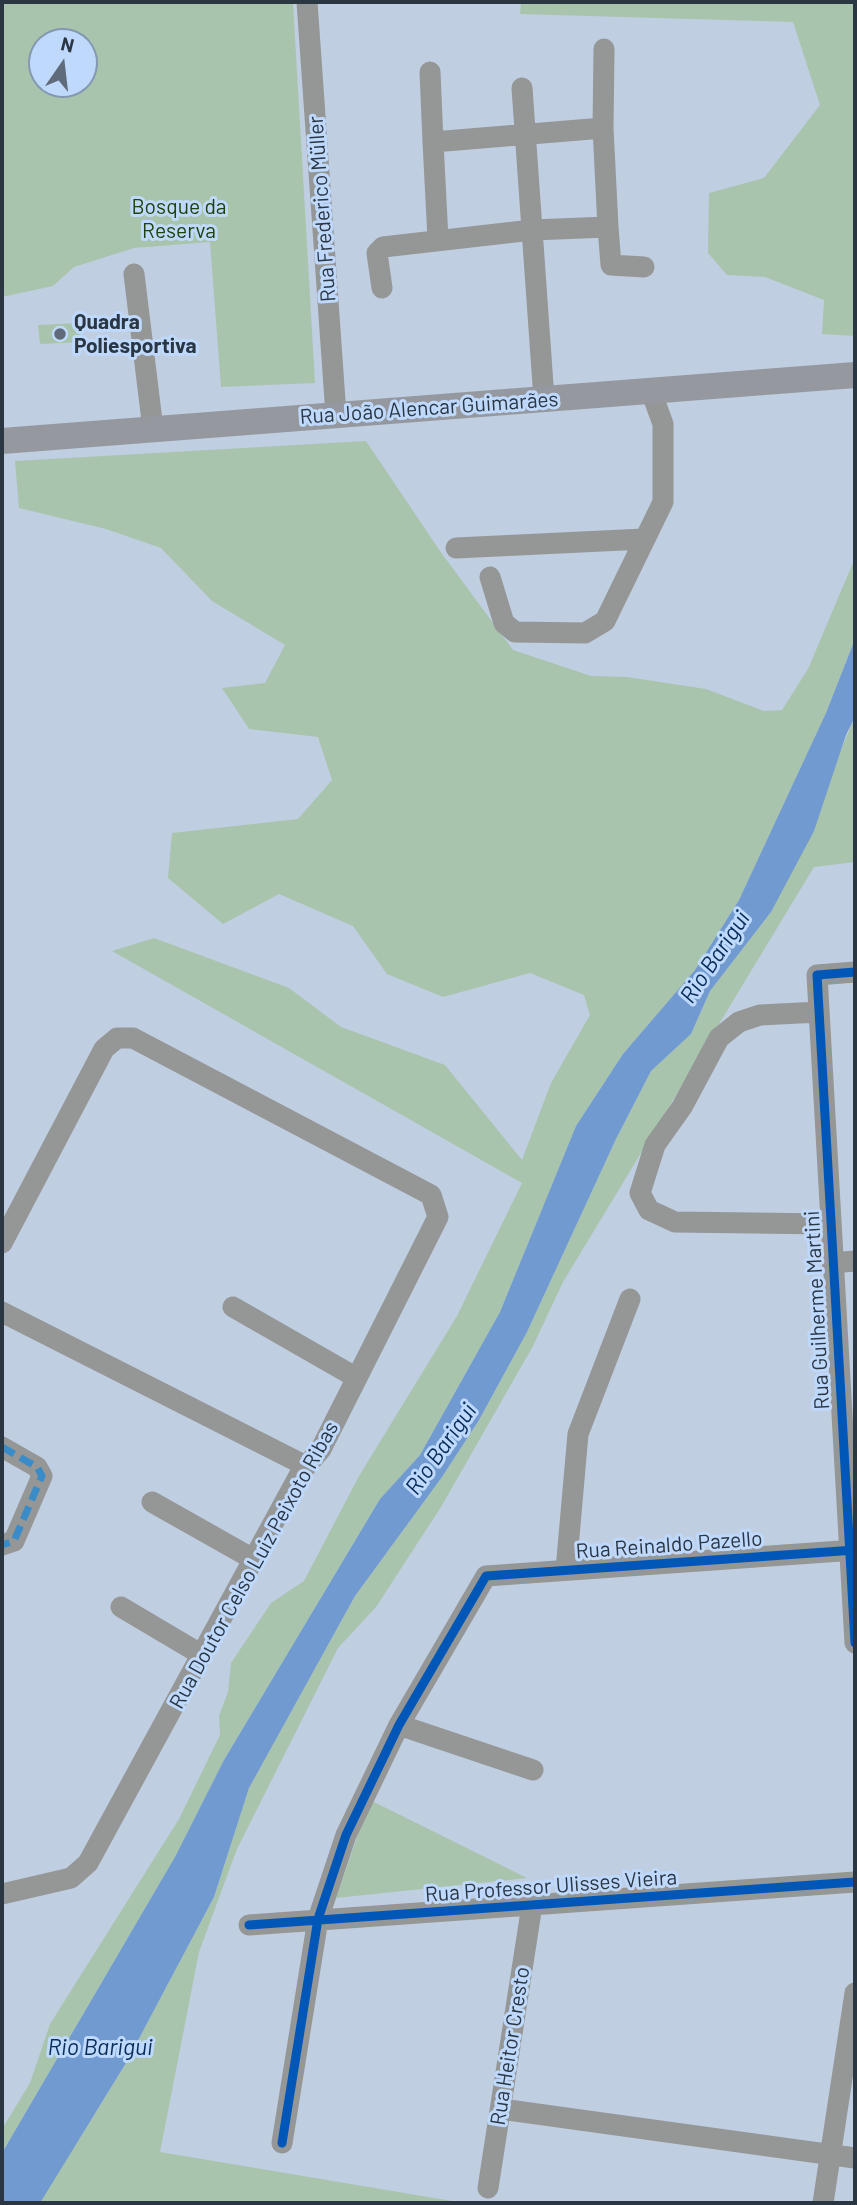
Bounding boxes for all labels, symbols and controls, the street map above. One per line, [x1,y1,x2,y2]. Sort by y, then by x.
north arrow [28,28,98,98]
text: N [59,31,77,57]
street label: Rua Frederico Müller [303,115,341,303]
park label: Bosque da Reserva [131,194,227,244]
place label: Quadra Poliesportiva [74,309,196,359]
marker: Quadra Poliesportiva [52,326,68,342]
street label: Rua João Alencar Guimarães [299,386,559,430]
water label: Rio Barigui [674,906,756,1008]
street label: Rua Guilherme Martini [799,1210,835,1410]
water label: Rio Barigui [400,1398,482,1500]
street label: Rua Doutor Celso Luiz Peixoto Ribas [164,1417,344,1713]
street label: Rua Reinaldo Pazello [575,1526,763,1564]
street label: Rua Professor Ulisses Vieira [424,1865,678,1907]
street label: Rua Heitor Cresto [485,1965,535,2127]
water label: Rio Barigui [47,2033,153,2061]

